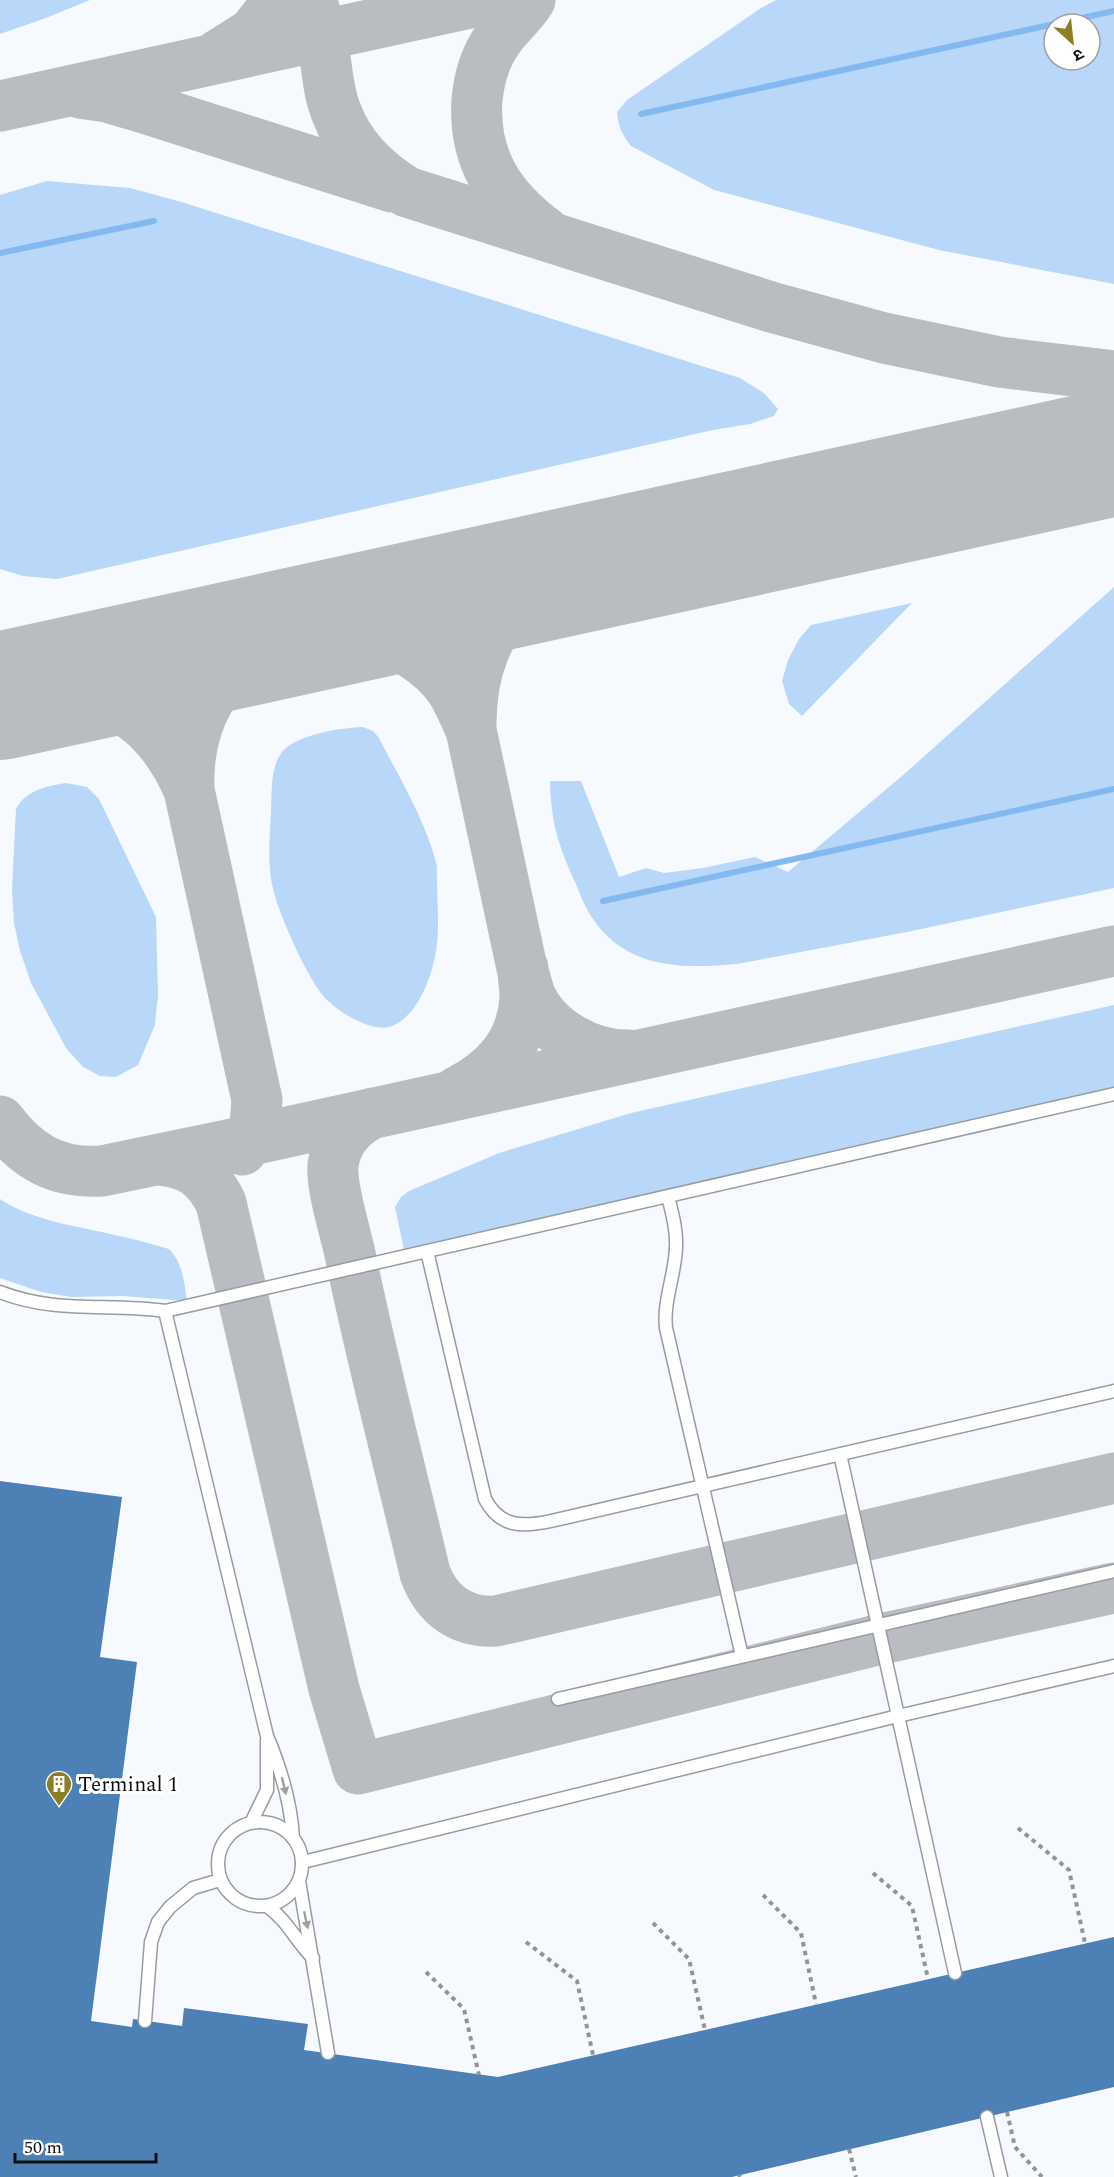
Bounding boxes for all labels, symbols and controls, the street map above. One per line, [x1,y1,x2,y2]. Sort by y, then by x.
north arrow [1042,12,1102,72]
text: उ [1068,42,1088,68]
building icon: Terminal 1 [44,1769,74,1807]
place label: Terminal 1 [78,1769,178,1801]
one-way arrow [280,1777,290,1795]
one-way arrow [302,1911,311,1930]
scale bar [15,2126,156,2164]
text: 50 m [24,2134,62,2161]

